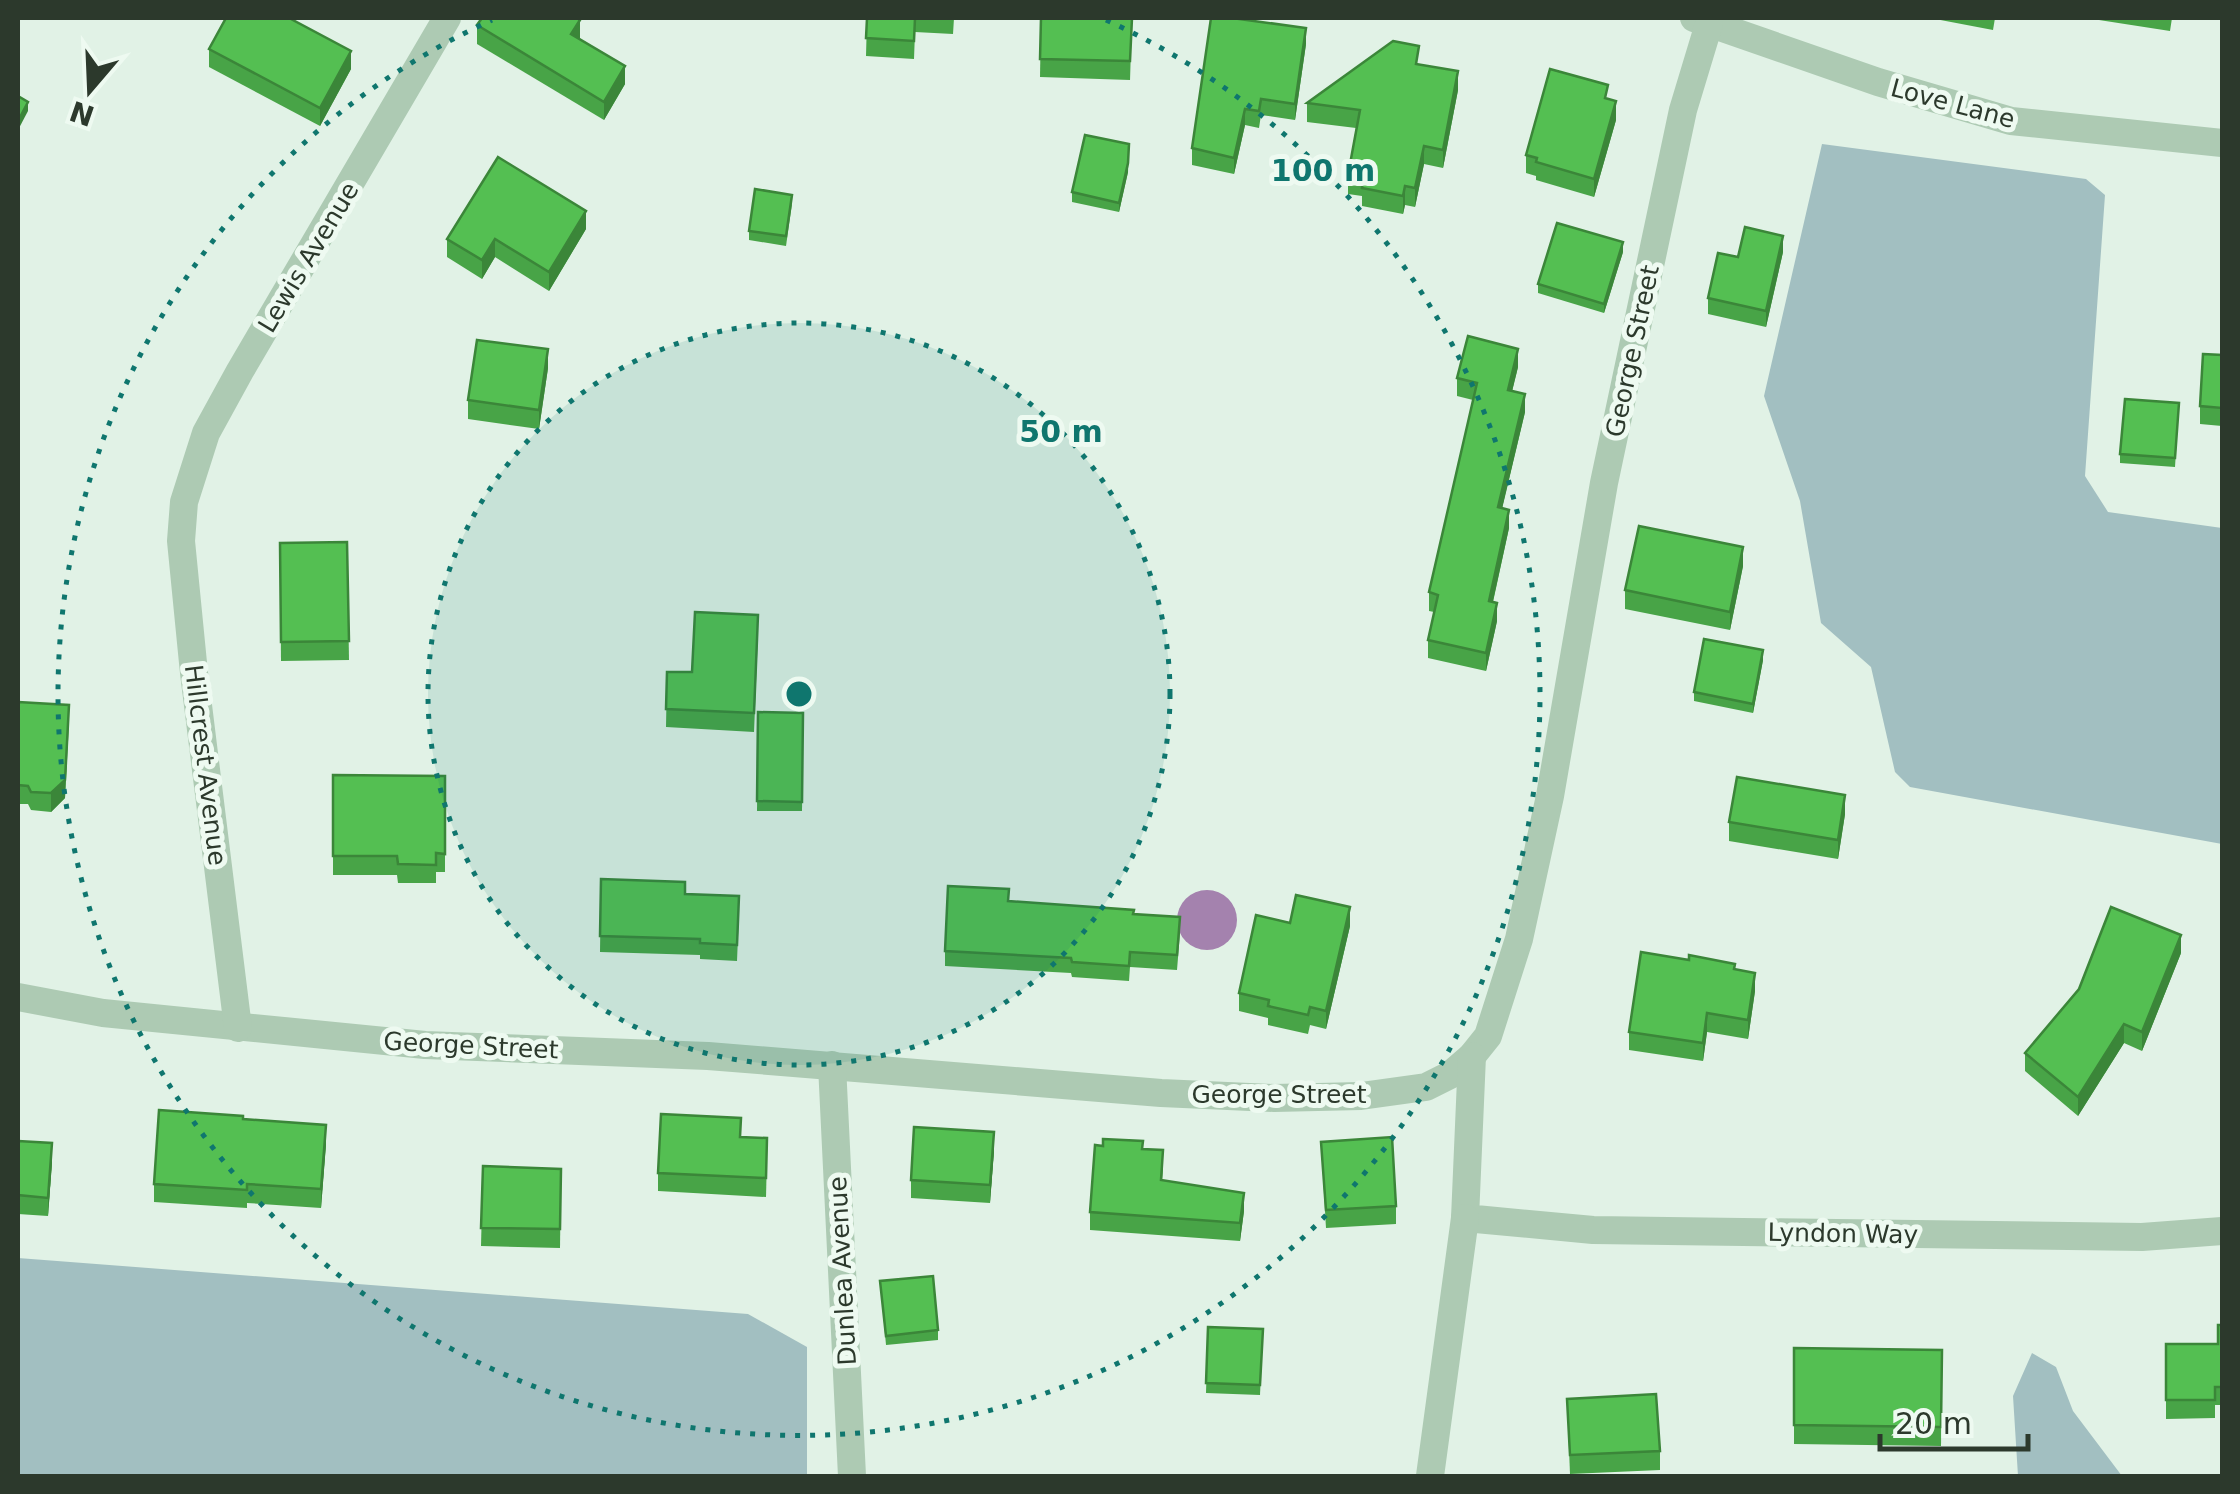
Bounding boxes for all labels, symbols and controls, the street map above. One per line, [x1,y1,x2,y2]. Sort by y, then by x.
north arrow [40,40,140,140]
street label: Love Lane [1888,73,2018,134]
text: N [66,94,98,133]
text: 100 m [1271,153,1375,188]
street label: Lewis Avenue [252,177,365,338]
street label: George Street [1600,262,1665,440]
text: 50 m [1019,414,1103,449]
street label: Hillcrest Avenue [179,663,232,867]
centre of rings [781,676,817,712]
street label: George Street [383,1026,559,1065]
street label: George Street [1191,1080,1367,1109]
street label: Dunlea Avenue [823,1176,862,1366]
street label: Lyndon Way [1768,1218,1919,1249]
scale bar [1880,1389,2028,1451]
text: 20 m [1895,1406,1972,1441]

